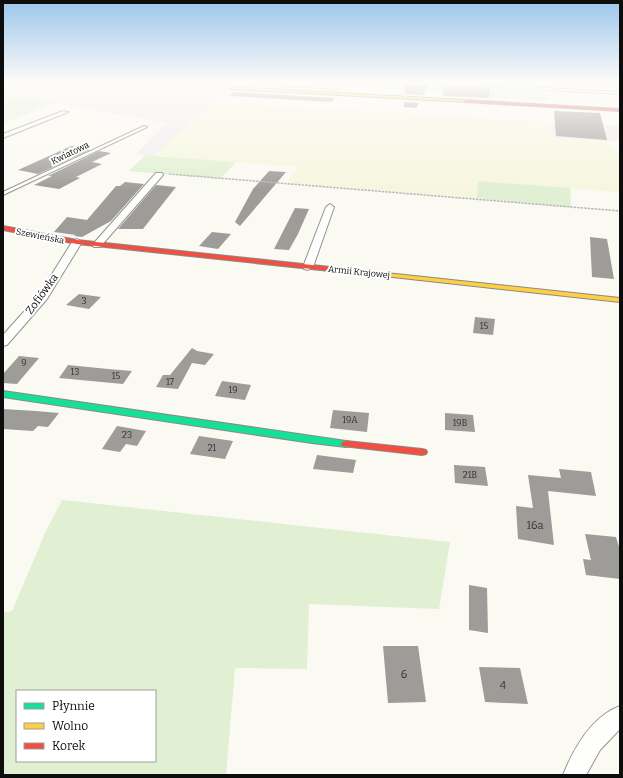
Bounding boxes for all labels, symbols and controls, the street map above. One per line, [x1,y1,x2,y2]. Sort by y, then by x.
street label: Kwiatowa [49,140,91,166]
street label: Szewieńska [15,226,65,246]
street label: Armii Krajowej [327,264,391,280]
street label: Zofiówka [23,271,61,317]
house number: 3 [81,296,87,306]
house number: 15 [480,321,488,331]
house number: 9 [21,358,27,368]
house number: 13 [71,367,79,377]
house number: 15 [112,371,120,381]
house number: 17 [166,377,175,387]
house number: 19 [229,385,237,395]
house number: 19A [342,415,358,425]
house number: 19B [453,418,468,428]
house number: 23 [122,430,132,440]
house number: 21 [208,443,217,453]
house number: 21B [463,470,477,480]
house number: 16a [527,519,543,532]
house number: 6 [401,668,407,681]
house number: 4 [500,679,507,692]
legend [16,690,156,762]
text: Płynnie [52,699,95,713]
text: Wolno [52,719,88,733]
text: Korek [52,739,85,753]

